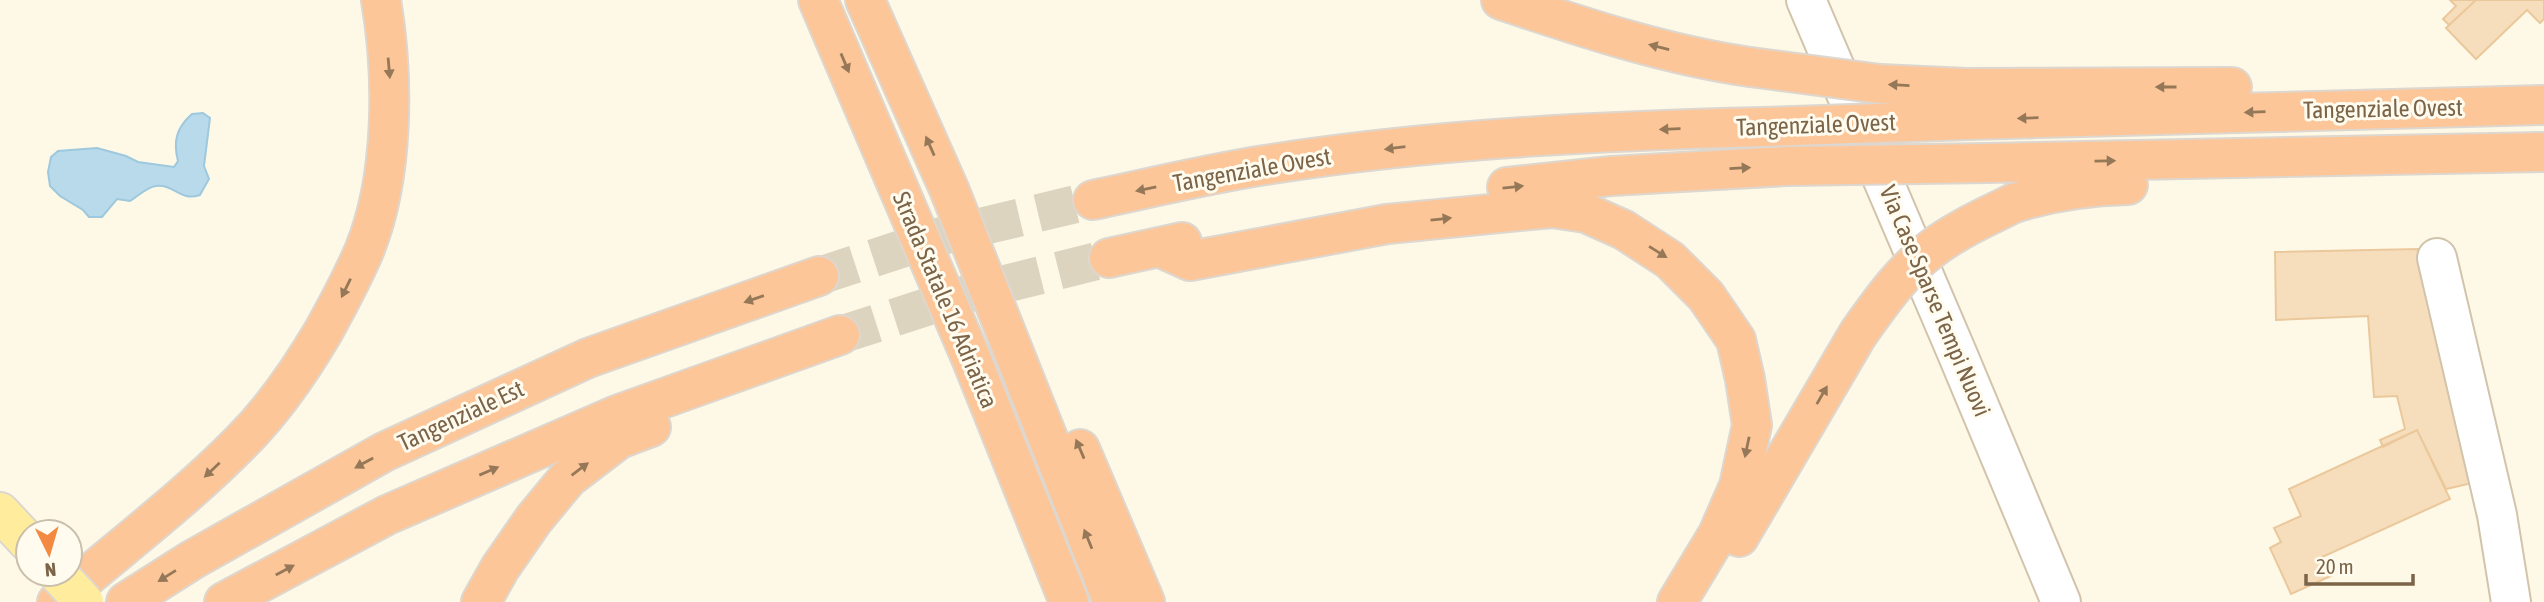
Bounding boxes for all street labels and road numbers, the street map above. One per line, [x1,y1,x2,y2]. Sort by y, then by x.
street label: Tangenziale Ovest [2303,94,2463,123]
street label: Tangenziale Ovest [1736,108,1896,141]
street label: Tangenziale Ovest [1171,142,1333,197]
street label: Via Case Sparse Tempi Nuovi [1875,181,1996,420]
street label: Strada Statale 16 Adriatica [888,188,1003,412]
street label: Tangenziale Est [394,375,528,456]

